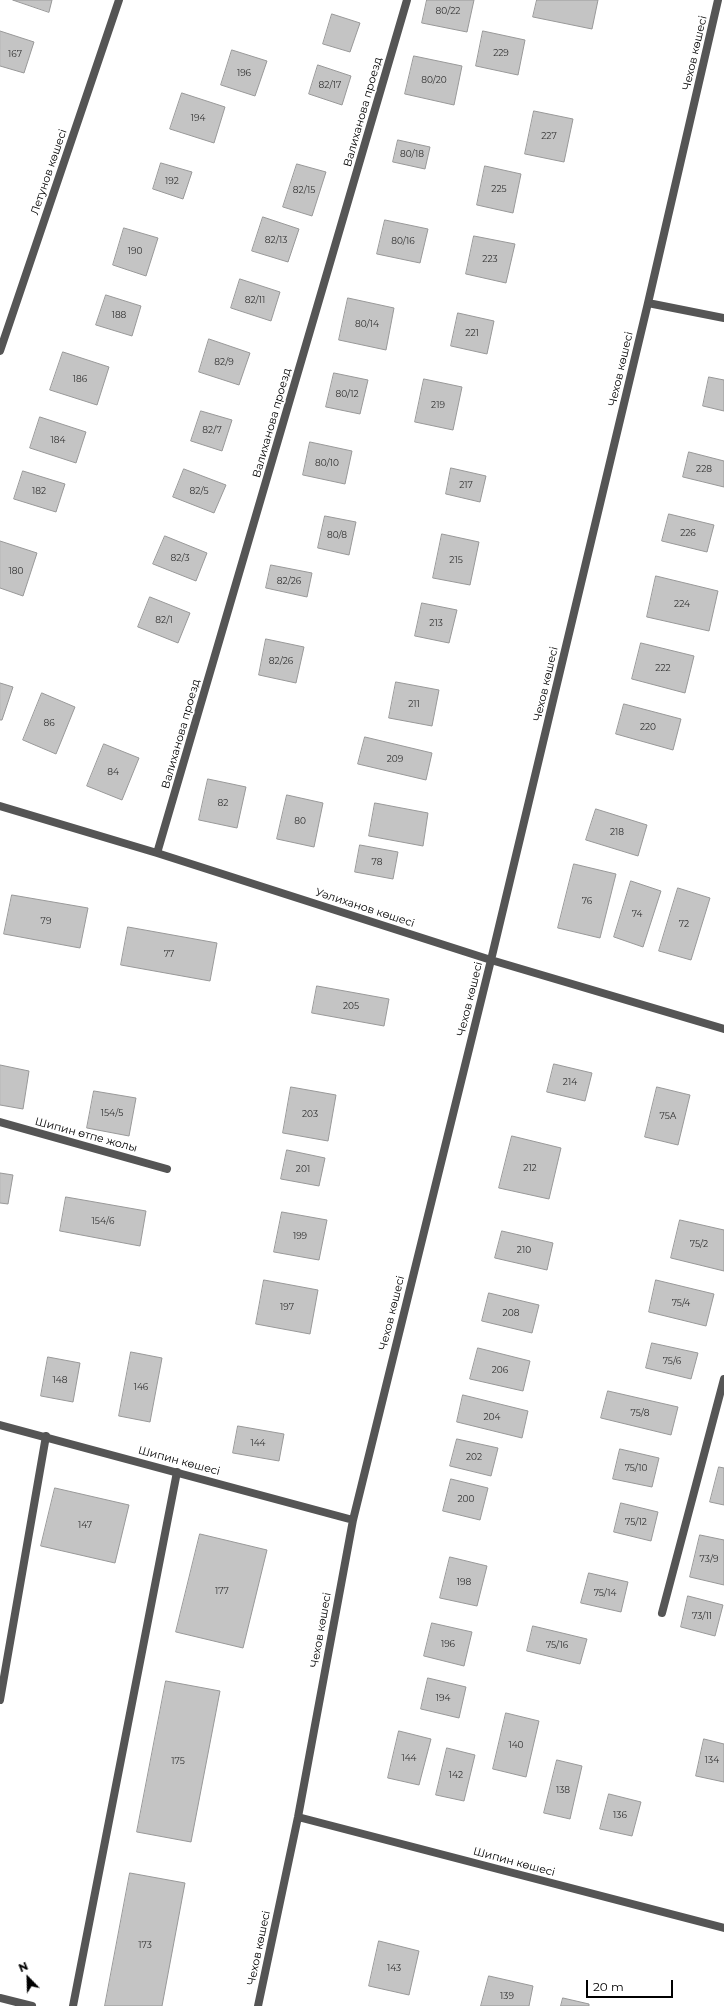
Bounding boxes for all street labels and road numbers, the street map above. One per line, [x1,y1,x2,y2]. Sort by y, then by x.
street label: Чехов көшесі [680,14,710,92]
street label: Валиханова проезд [341,56,385,168]
street label: Летунов көшесі [28,127,70,217]
street label: Чехов көшесі [606,330,636,408]
street label: Валиханова проезд [250,367,294,479]
street label: Чехов көшесі [531,645,561,723]
street label: Валиханова проезд [159,678,203,790]
street label: Уәлиханов көшесі [314,886,416,930]
street label: Чехов көшесі [454,961,486,1037]
street label: Шипин өтпе жолы [33,1115,139,1155]
street label: Чехов көшесі [376,1275,408,1351]
street label: Шипин көшесі [137,1444,221,1478]
street label: Чехов көшесі [308,1591,334,1669]
street label: Шипин көшесі [472,1845,556,1879]
street label: Чехов көшесі [245,1909,273,1987]

